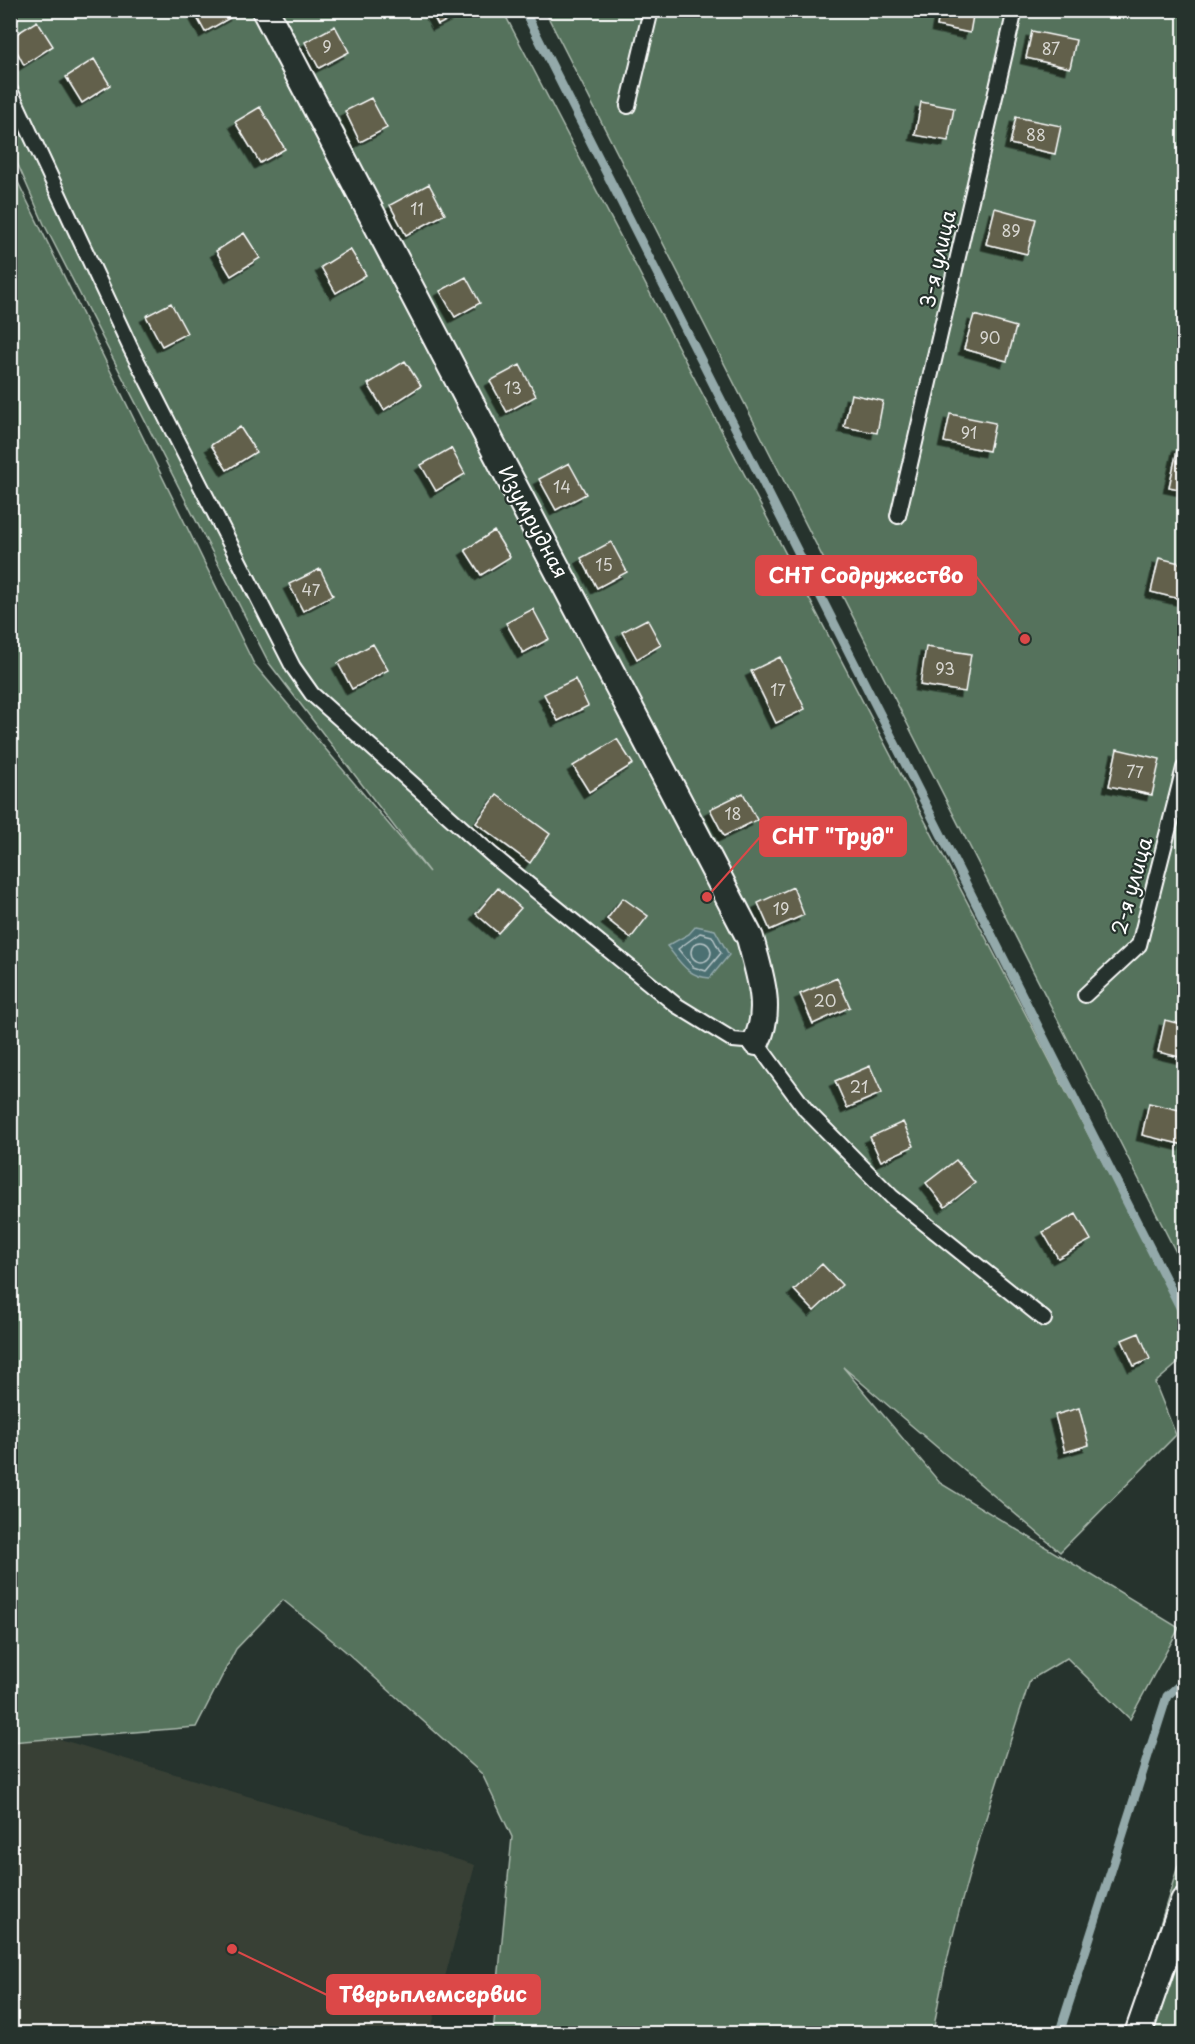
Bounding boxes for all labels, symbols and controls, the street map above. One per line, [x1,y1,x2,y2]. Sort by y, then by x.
house number: 9 [322,34,332,58]
house number: 87 [1042,36,1060,60]
house number: 88 [1026,122,1046,146]
house number: 11 [410,196,424,220]
street label: 3-я улица [911,207,963,311]
house number: 89 [1001,218,1021,242]
house number: 90 [979,325,1001,349]
house number: 13 [504,375,522,399]
house number: 91 [961,420,977,444]
street label: Изумрудная [491,460,576,583]
house number: 14 [553,474,571,498]
house number: 15 [595,552,613,576]
callout: СНТ Содружество [756,556,976,595]
text: СНТ Содружество [768,558,964,590]
house number: 47 [302,577,321,601]
house number: 93 [935,656,955,680]
house number: 17 [770,677,786,701]
house number: 77 [1126,759,1144,783]
house number: 18 [724,801,742,825]
callout: СНТ "Труд" [760,817,906,856]
text: СНТ "Труд" [772,819,894,851]
street label: 2-я улица [1103,833,1159,938]
house number: 19 [773,896,789,920]
house number: 20 [814,988,836,1012]
house number: 21 [850,1074,868,1098]
callout: Тверьплемсервис [327,1975,540,2014]
text: Тверьплемсервис [339,1977,527,2009]

